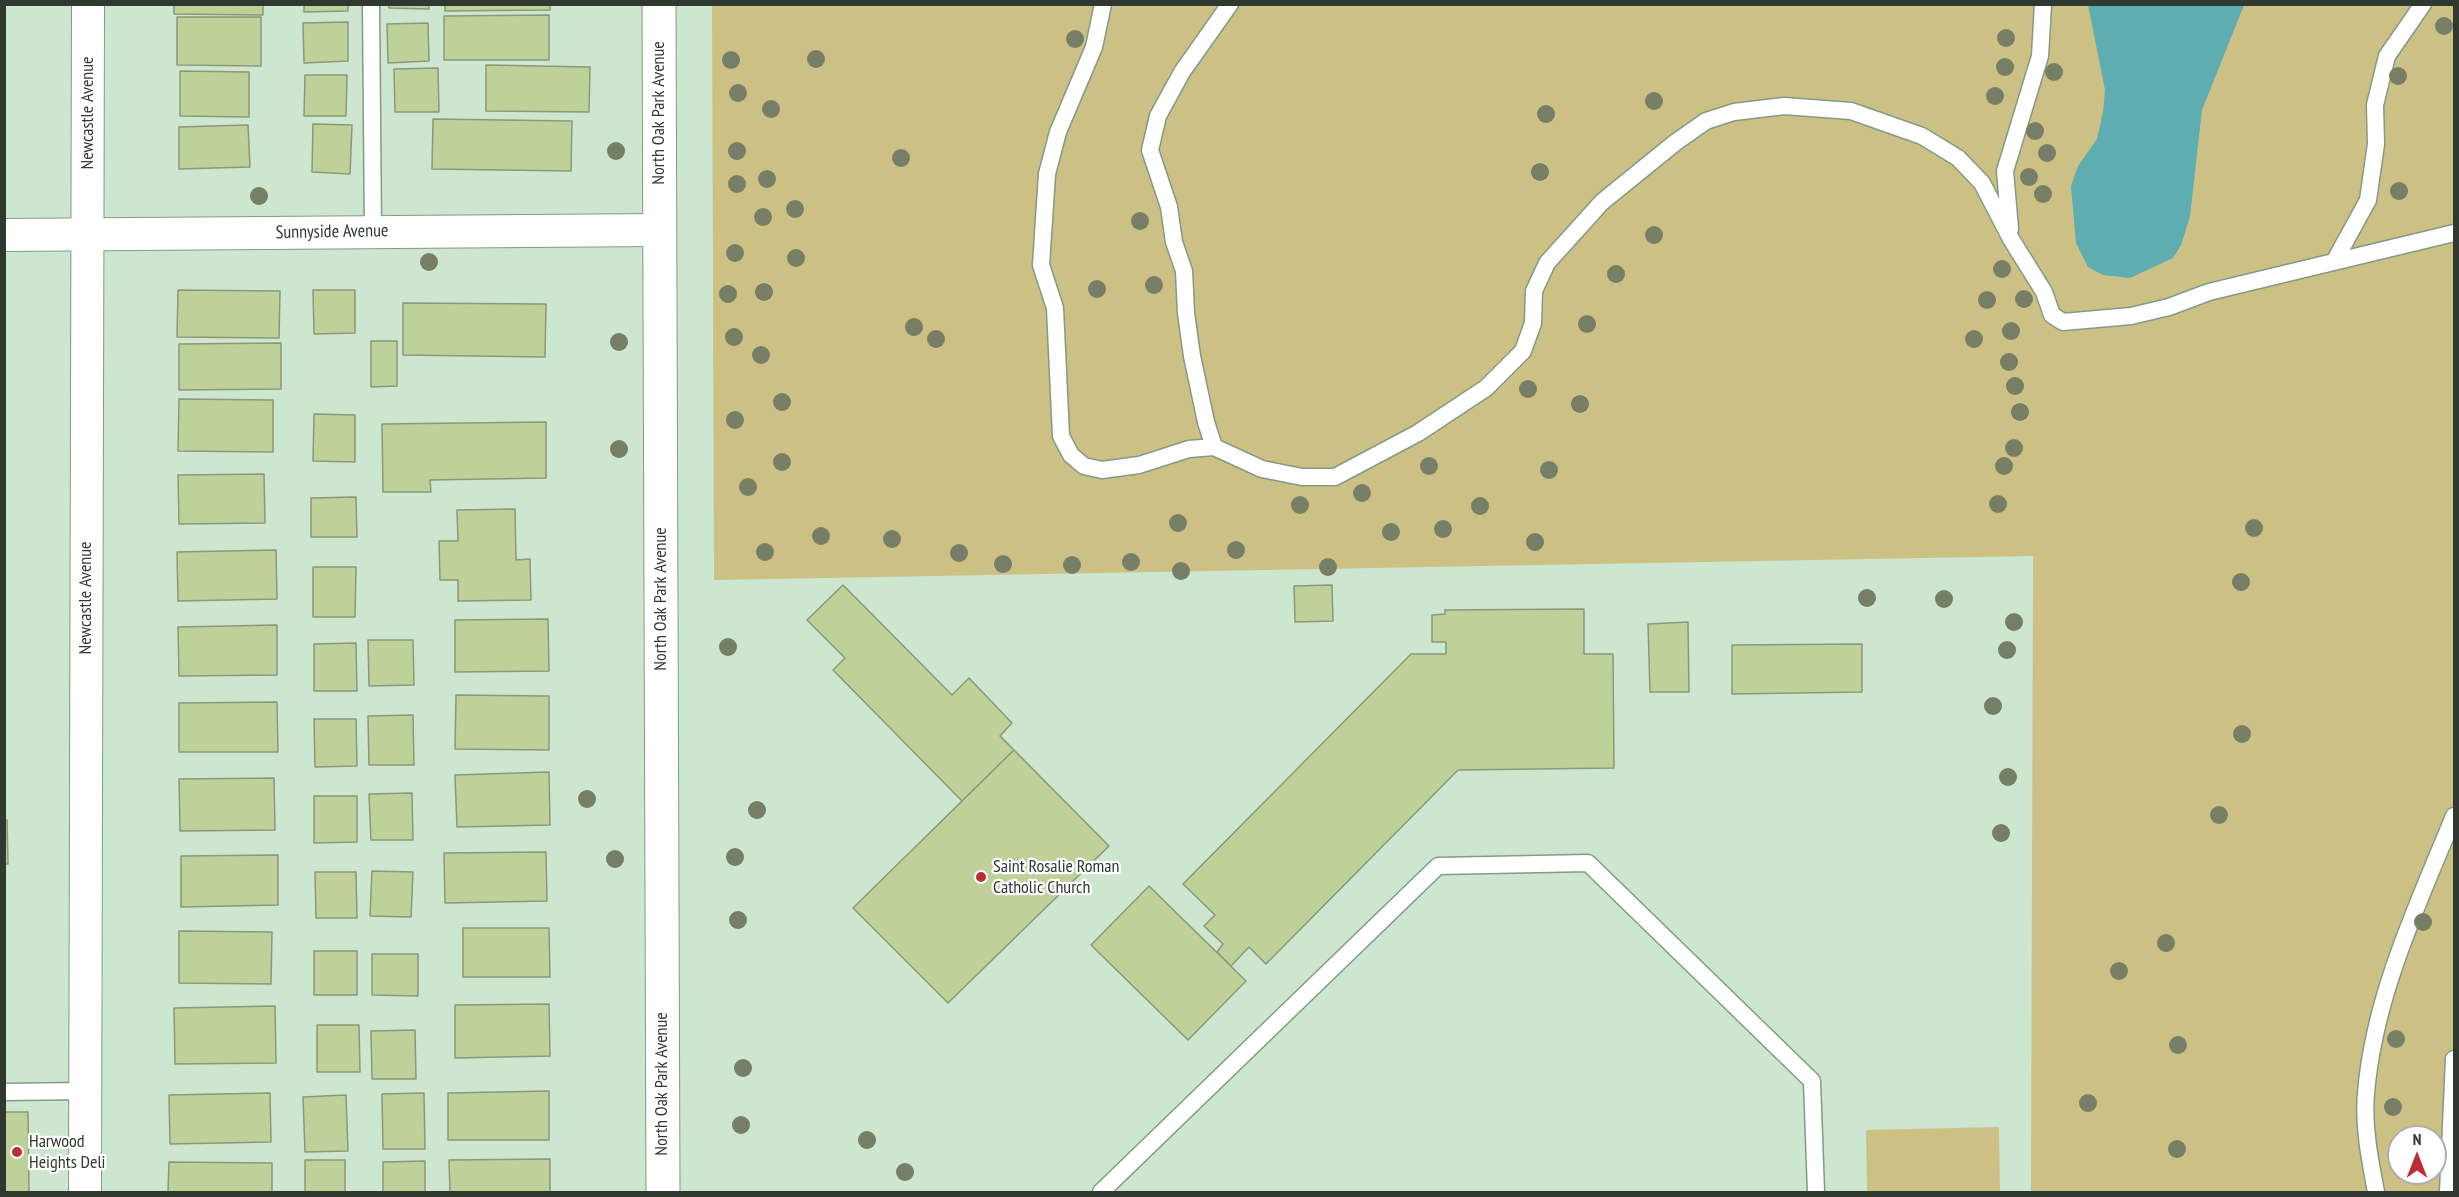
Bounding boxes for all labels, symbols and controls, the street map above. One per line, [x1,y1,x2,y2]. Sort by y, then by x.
street label: North Oak Park Avenue [648,41,670,185]
street label: Newcastle Avenue [77,56,99,170]
street label: Sunnyside Avenue [275,220,389,244]
street label: North Oak Park Avenue [650,527,672,671]
street label: Newcastle Avenue [75,541,97,655]
place label: Saint Rosalie Roman Catholic Church [993,856,1119,898]
marker: Saint Rosalie Roman Catholic Church [974,870,988,884]
street label: North Oak Park Avenue [651,1012,673,1156]
north arrow [2387,1125,2447,1185]
text: N [2413,1129,2421,1149]
place label: Harwood Heights Deli [29,1131,106,1174]
marker: Harwood Heights Deli [10,1145,24,1159]

